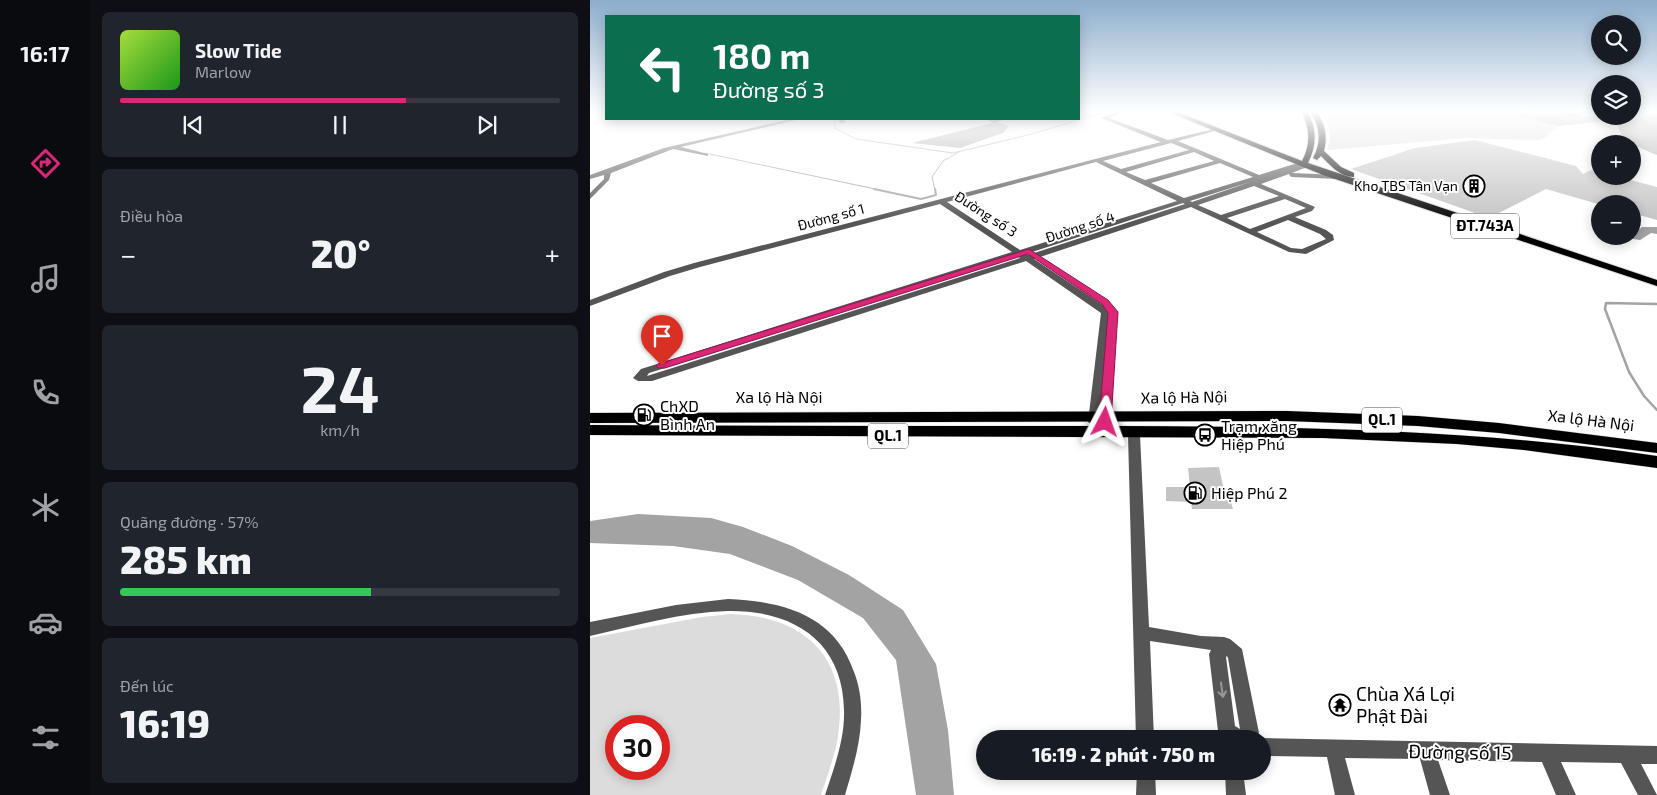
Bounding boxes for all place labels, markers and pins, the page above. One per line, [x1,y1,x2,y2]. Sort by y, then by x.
building icon: Kho TBS Tân Vạn [1462,174,1486,198]
place label: Kho TBS Tân Vạn [1354,177,1458,194]
pin [641,315,683,366]
place label: ChXD Bình An [660,396,715,433]
fuel station icon: ChXD Bình An [632,403,656,427]
place label: Trạm xăng Hiệp Phú [1221,416,1297,453]
bus stop icon: Trạm xăng Hiệp Phú [1193,423,1217,447]
fuel station icon: Hiệp Phú 2 [1183,481,1207,505]
place label: Hiệp Phú 2 [1211,483,1288,502]
place label: Chùa Xá Lợi Phật Đài [1356,682,1455,727]
temple icon: Chùa Xá Lợi Phật Đài [1328,693,1352,717]

